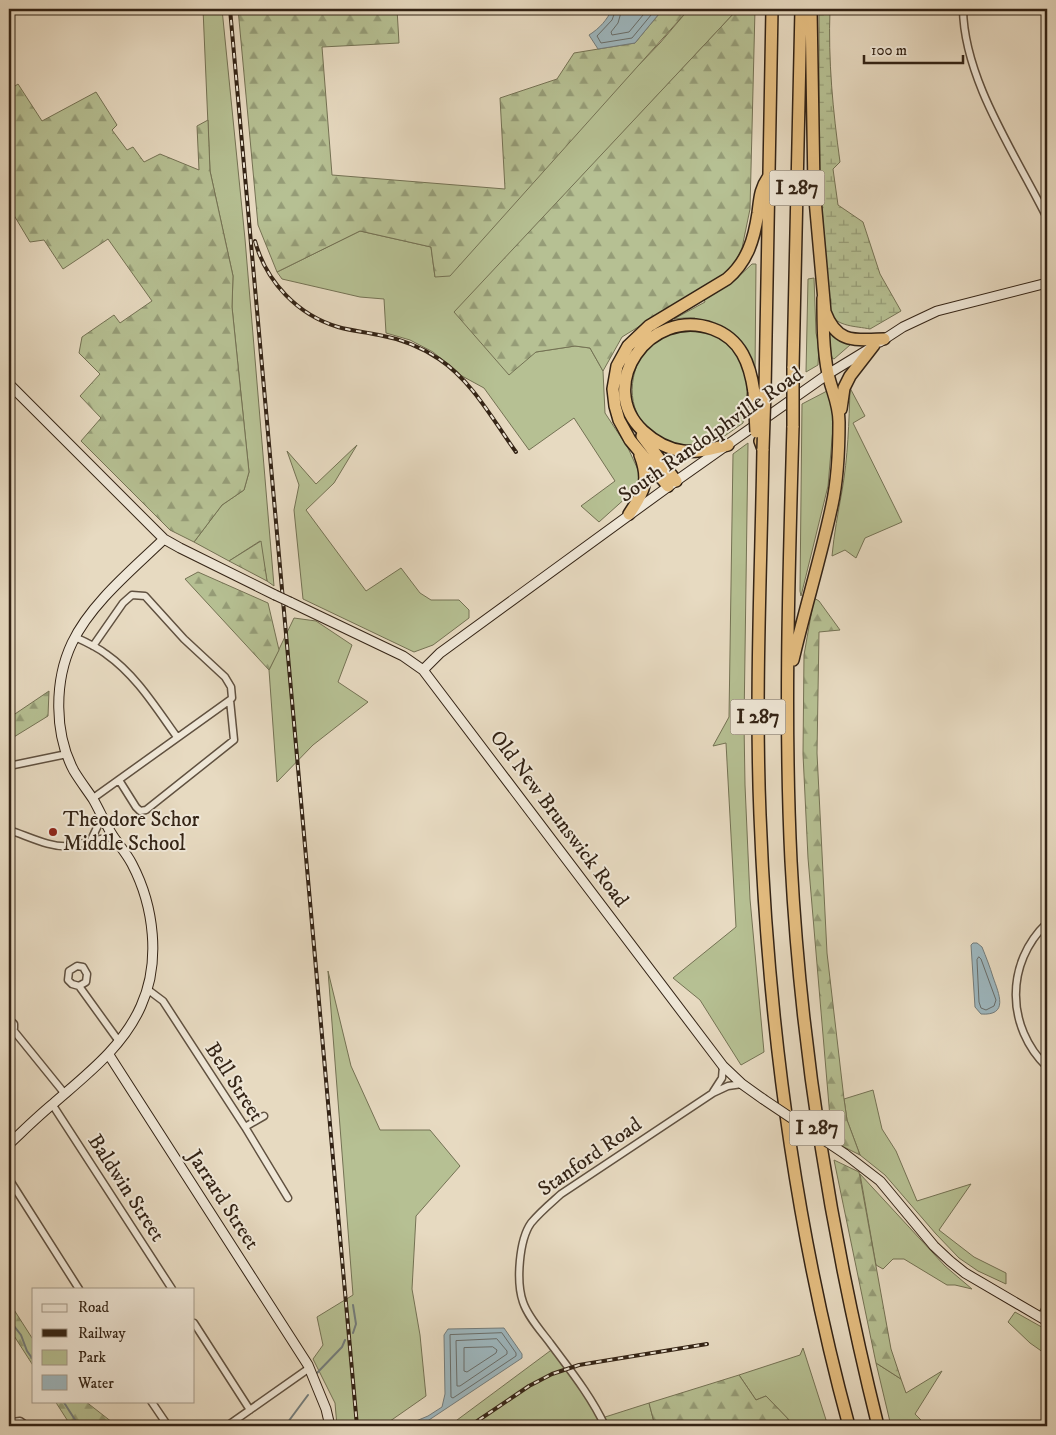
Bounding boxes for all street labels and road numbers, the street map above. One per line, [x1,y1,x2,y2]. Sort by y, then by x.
road number: I 287 [770,170,824,206]
street label: South Randolphville Road [614,361,809,509]
road number: I 287 [730,700,786,734]
street label: Old New Brunswick Road [484,725,634,913]
street label: Bell Street [199,1038,269,1127]
road number: I 287 [790,1110,844,1146]
street label: Stanford Road [533,1111,647,1202]
street label: Baldwin Street [82,1129,171,1247]
street label: Jarrard Street [180,1144,265,1255]

